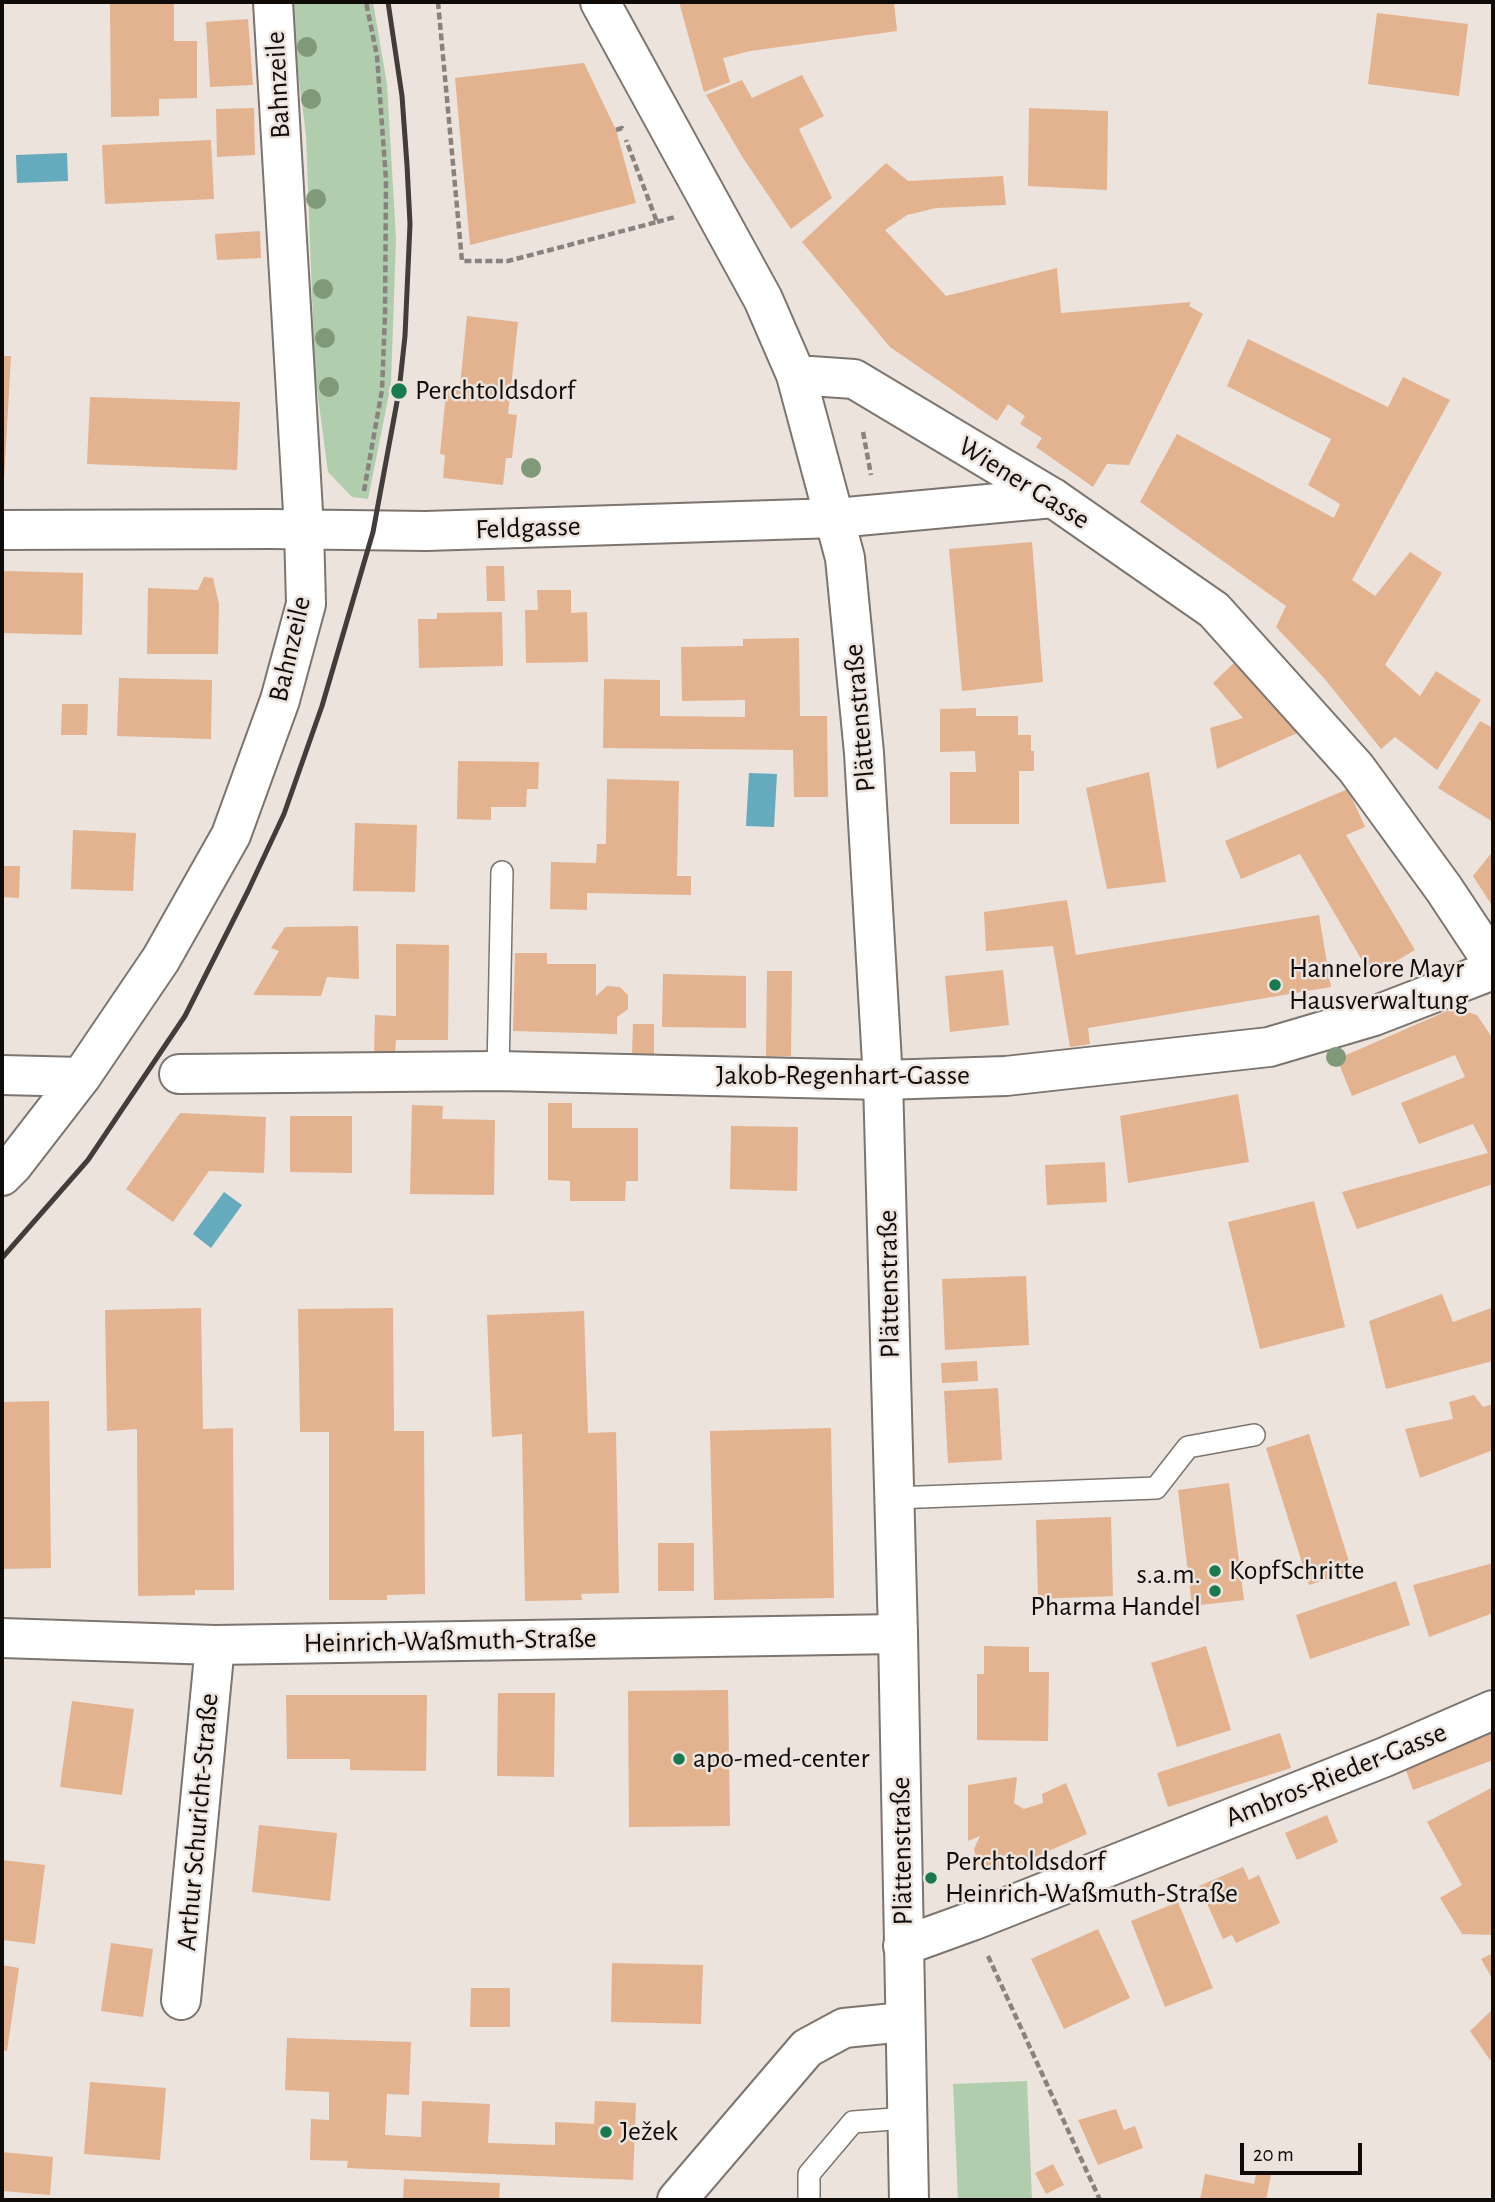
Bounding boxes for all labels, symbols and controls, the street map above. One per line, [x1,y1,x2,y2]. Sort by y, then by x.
street label: Bahnzeile [258,31,298,139]
place label: Perchtoldsdorf [415,374,575,408]
marker: Perchtoldsdorf [389,381,409,401]
street label: Wiener Gasse [952,429,1096,537]
street label: Feldgasse [475,509,581,547]
street label: Bahnzeile [262,593,318,705]
street label: Plättenstraße [837,642,883,794]
place label: Hannelore Mayr Hausverwaltung [1289,952,1468,1018]
marker: Hannelore Mayr Hausverwaltung [1267,977,1283,993]
street label: Jakob-Regenhart-Gasse [716,1059,970,1093]
street label: Plättenstraße [871,1209,907,1359]
place label: KopfSchritte [1229,1554,1364,1588]
place label: s.a.m. Pharma Handel [1030,1558,1201,1624]
marker: KopfSchritte [1207,1563,1223,1579]
marker: s.a.m. Pharma Handel [1207,1583,1223,1599]
street label: Heinrich-Waßmuth-Straße [303,1622,597,1660]
street label: Arthur Schuricht-Straße [170,1692,226,1952]
street label: Ambros-Rieder-Gasse [1220,1715,1452,1835]
place label: apo-med-center [693,1742,870,1776]
marker: apo-med-center [671,1751,687,1767]
street label: Plättenstraße [884,1776,920,1926]
place label: Perchtoldsdorf Heinrich-Waßmuth-Straße [945,1845,1238,1911]
marker: Perchtoldsdorf Heinrich-Waßmuth-Straße [923,1870,939,1886]
place label: Ježek [620,2115,678,2149]
marker: Ježek [598,2124,614,2140]
scale bar [1243,2128,1366,2172]
text: 20 m [1253,2144,1294,2165]

